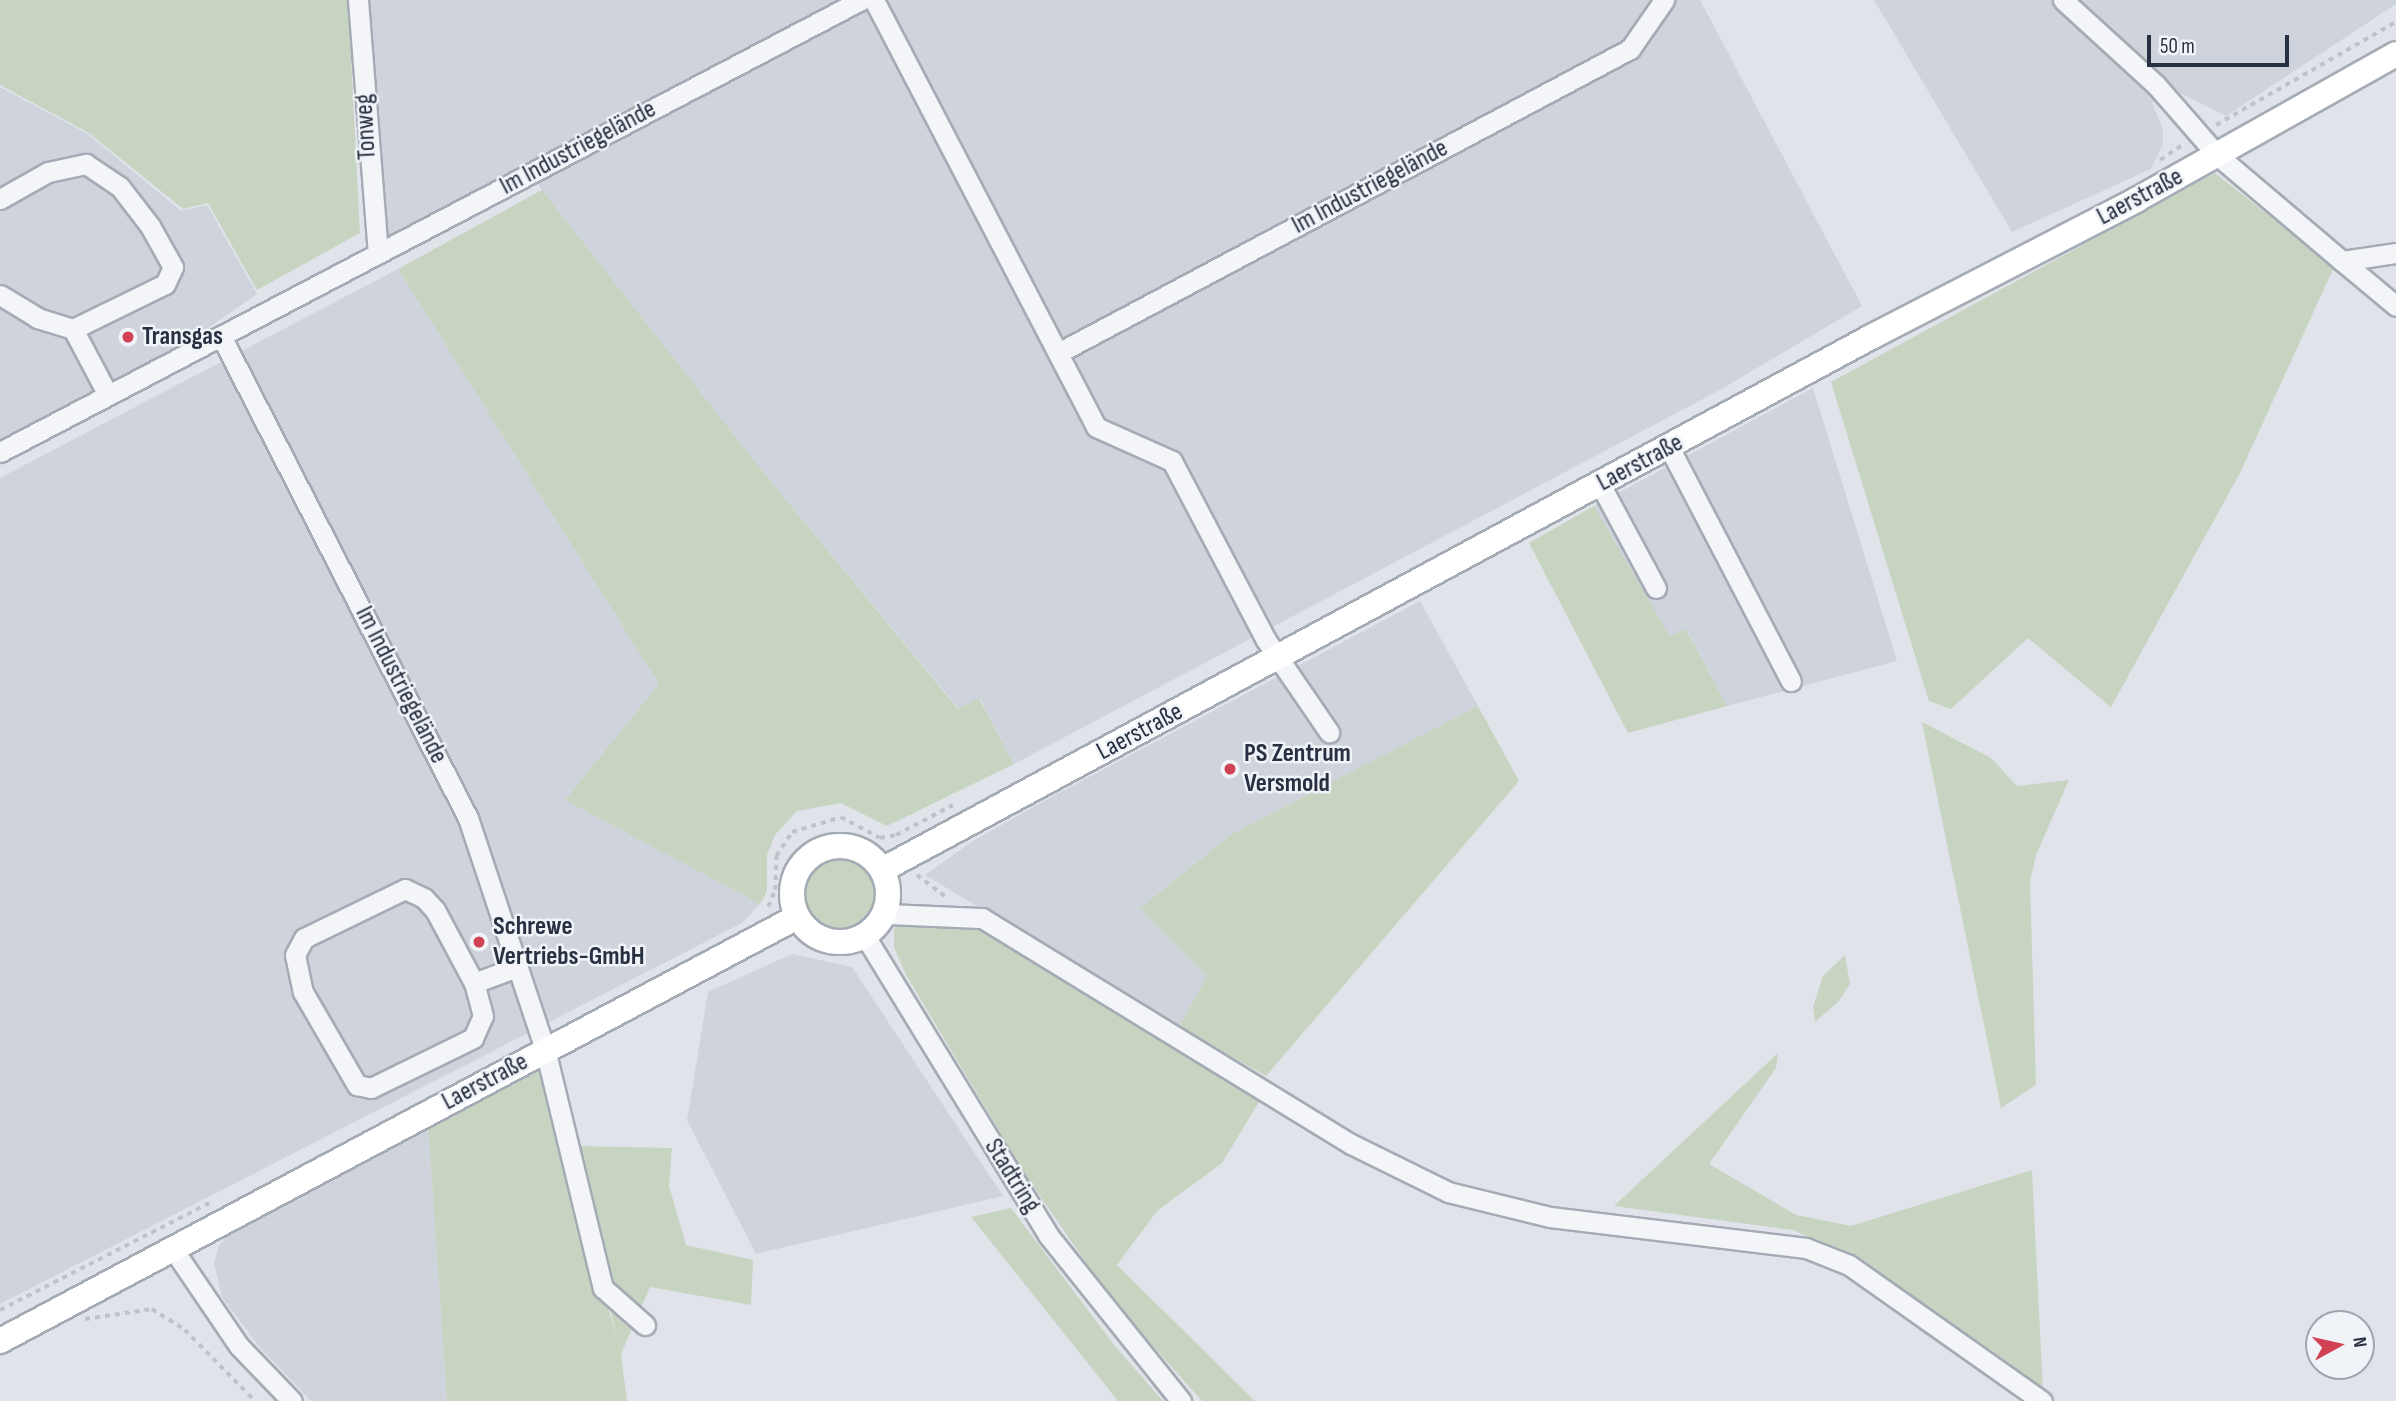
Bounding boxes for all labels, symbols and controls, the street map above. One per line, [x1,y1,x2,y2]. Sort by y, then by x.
scale bar [2151,21,2293,65]
text: 50 m [2160,34,2195,59]
street label: Tonweg [349,93,383,161]
street label: Im Industriegelände [495,94,661,202]
street label: Im Industriegelände [1287,133,1453,241]
street label: Laerstraße [2092,161,2188,233]
place label: Transgas [142,321,223,353]
marker: Transgas [120,329,136,345]
street label: Laerstraße [1592,427,1688,499]
street label: Im Industriegelände [348,601,454,769]
street label: Laerstraße [1092,696,1188,768]
place label: PS Zentrum Versmold [1244,738,1351,800]
marker: PS Zentrum Versmold [1222,761,1238,777]
place label: Schrewe Vertriebs-GmbH [493,911,645,972]
marker: Schrewe Vertriebs-GmbH [471,934,487,950]
street label: Laerstraße [437,1046,533,1118]
street label: Stadtring [977,1133,1047,1219]
north arrow [2305,1310,2375,1380]
text: N [2347,1336,2371,1349]

